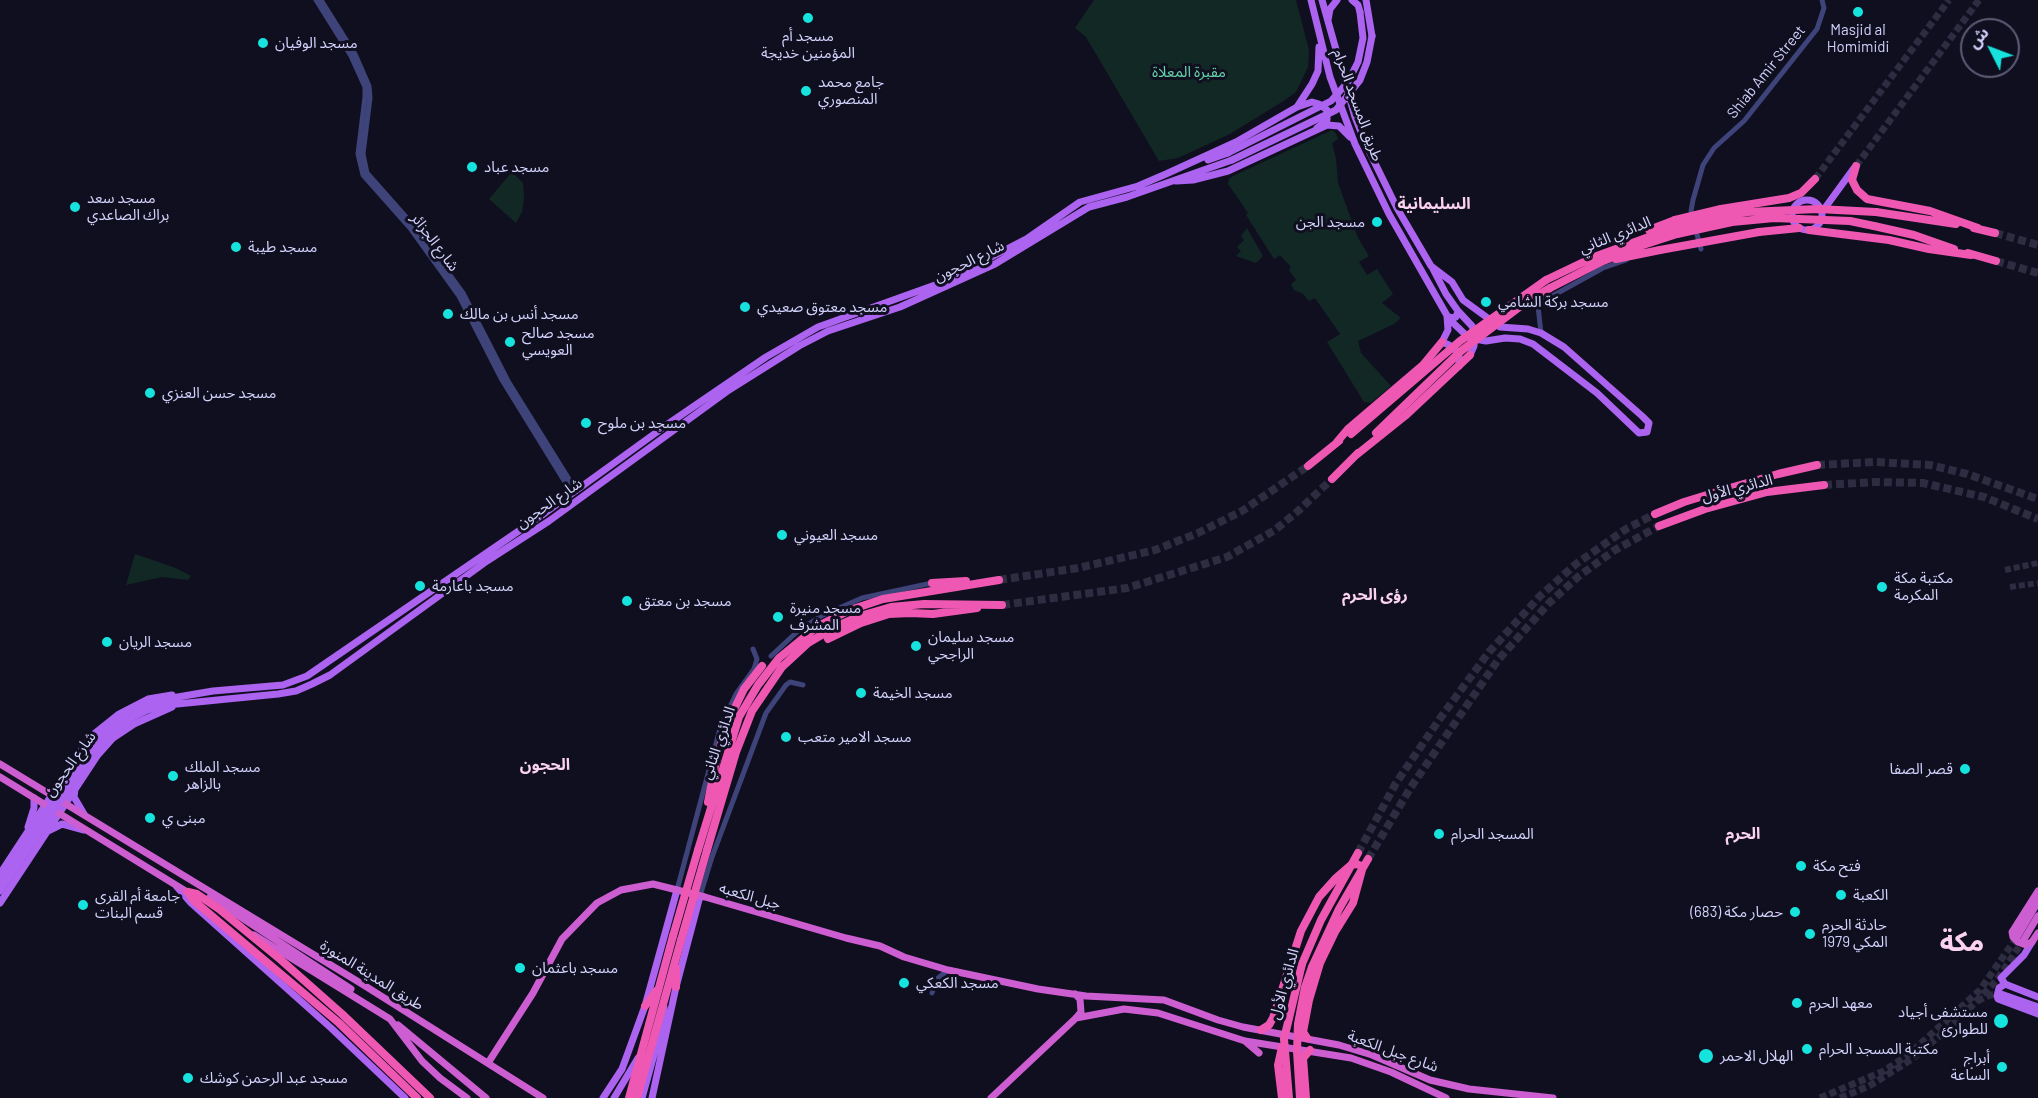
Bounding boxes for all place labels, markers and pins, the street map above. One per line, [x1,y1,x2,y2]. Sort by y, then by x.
marker: Masjid al Homimidi [1851,5,1865,19]
marker: مسجد أم المؤمنين خديجة [801,11,815,25]
place label: Masjid al Homimidi [1827,21,1889,56]
place label: مسجد أم المؤمنين خديجة [761,27,855,62]
place label: مسجد الوفيان [275,34,358,52]
marker: مسجد الوفيان [256,36,270,50]
place label: جامع محمد المنصوري [818,73,884,108]
marker: جامع محمد المنصوري [799,84,813,98]
place label: مسجد عباد [484,158,549,176]
marker: مسجد عباد [465,160,479,174]
place label: مسجد سعد براك الصاعدي [87,189,169,224]
marker: مسجد سعد براك الصاعدي [68,200,82,214]
place label: مسجد الجن [1296,213,1365,231]
marker: مسجد الجن [1370,215,1384,229]
place label: مسجد طيبة [248,238,317,256]
marker: مسجد طيبة [229,240,243,254]
place label: مسجد بركة الشامي [1498,293,1609,311]
marker: مسجد بركة الشامي [1479,295,1493,309]
place label: مسجد معتوق صعيدي [757,298,887,316]
marker: مسجد معتوق صعيدي [738,300,752,314]
place label: مسجد أنس بن مالك [460,305,579,323]
marker: مسجد أنس بن مالك [441,307,455,321]
place label: مسجد صالح العويسي [522,324,595,359]
marker: مسجد صالح العويسي [503,335,517,349]
place label: مسجد حسن العنزي [162,384,276,402]
marker: مسجد حسن العنزي [143,386,157,400]
place label: مسجد بن ملوح [598,414,686,432]
marker: مسجد بن ملوح [579,416,593,430]
place label: مسجد العيوني [794,526,878,544]
marker: مسجد العيوني [775,528,789,542]
place label: مكتبة مكة المكرمة [1894,569,1953,604]
place label: مسجد باعارمة [432,577,514,595]
marker: مسجد باعارمة [413,579,427,593]
marker: مكتبة مكة المكرمة [1875,580,1889,594]
place label: مسجد بن معتق [639,592,732,610]
marker: مسجد بن معتق [620,594,634,608]
place label: مسجد منيرة المشرف [790,599,861,634]
marker: مسجد منيرة المشرف [771,610,785,624]
place label: مسجد سليمان الراجحي [928,628,1014,663]
place label: مسجد الريان [119,633,192,651]
marker: مسجد الريان [100,635,114,649]
marker: مسجد سليمان الراجحي [909,639,923,653]
place label: مسجد الخيمة [873,684,953,702]
marker: مسجد الخيمة [854,686,868,700]
place label: مسجد الامير متعب [798,728,912,746]
marker: مسجد الامير متعب [779,730,793,744]
place label: مسجد الملك بالزاهر [185,758,261,793]
place label: قصر الصفا [1890,760,1953,778]
marker: قصر الصفا [1958,762,1972,776]
marker: مسجد الملك بالزاهر [166,769,180,783]
place label: مبنى ي [162,809,206,827]
marker: مبنى ي [143,811,157,825]
place label: المسجد الحرام [1451,825,1534,843]
marker: المسجد الحرام [1432,827,1446,841]
place label: فتح مكة [1813,857,1861,875]
marker: فتح مكة [1794,859,1808,873]
place label: الكعبة [1853,886,1888,904]
place label: جامعة أم القرى قسم البنات [95,887,180,922]
marker: الكعبة [1834,888,1848,902]
marker: جامعة أم القرى قسم البنات [76,898,90,912]
place label: حصار مكة (683) [1690,903,1783,921]
marker: حصار مكة (683) [1788,905,1802,919]
place label: حادثة الحرم المكي 1979 [1822,916,1888,951]
marker: حادثة الحرم المكي 1979 [1803,927,1817,941]
place label: مسجد باعثمان [532,959,618,977]
marker: مسجد باعثمان [513,961,527,975]
place label: مسجد الكعكي [916,974,999,992]
marker: مسجد الكعكي [897,976,911,990]
place label: معهد الحرم [1809,994,1873,1012]
marker: معهد الحرم [1790,996,1804,1010]
place label: مستشفى أجياد للطوارئ [1898,1003,1988,1038]
marker: مستشفى أجياد للطوارئ [1992,1012,2010,1030]
place label: مكتبة المسجد الحرام [1819,1040,1938,1058]
marker: مكتبة المسجد الحرام [1800,1042,1814,1056]
marker: الهلال الاحمر [1697,1047,1715,1065]
place label: الهلال الاحمر [1720,1047,1793,1065]
place label: أبراج الساعة [1951,1049,1990,1084]
marker: أبراج الساعة [1995,1060,2009,1074]
place label: مسجد عبد الرحمن كوشك [200,1069,348,1087]
marker: مسجد عبد الرحمن كوشك [181,1071,195,1085]

